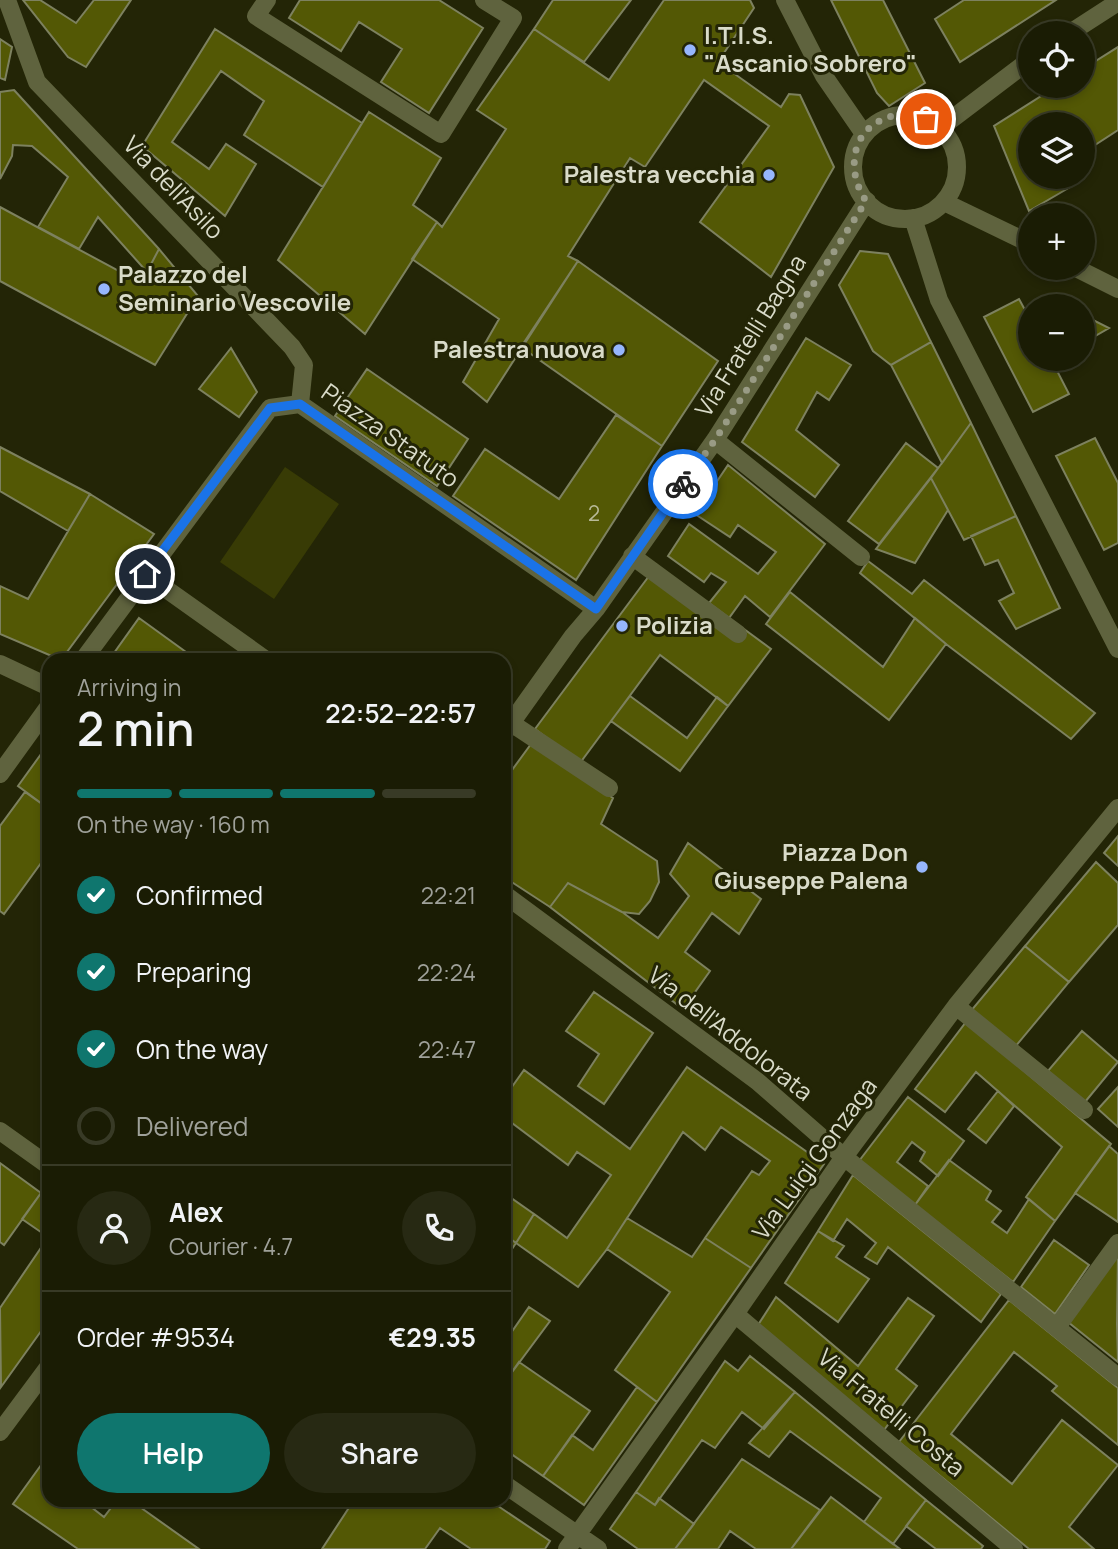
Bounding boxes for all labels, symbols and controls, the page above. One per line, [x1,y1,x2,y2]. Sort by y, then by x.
place label: I.T.I.S. "Ascanio Sobrero" [704,18,917,79]
map controls [1018,21,1095,371]
button: locate [1018,21,1095,98]
marker: I.T.I.S. "Ascanio Sobrero" [682,42,698,58]
pin [896,89,956,149]
icon: bag [907,100,945,138]
button: layers [1018,112,1095,189]
street label: Via dell'Asilo [116,128,232,246]
place label: Palestra vecchia [564,157,755,190]
marker: Palestra vecchia [761,167,777,183]
button: + [1018,203,1095,280]
street label: Via Fratelli Bagna [686,248,813,423]
place label: Palazzo del Seminario Vescovile [118,257,351,318]
marker: Palazzo del Seminario Vescovile [96,281,112,297]
button: − [1018,294,1095,371]
place label: Palestra nuova [433,332,605,365]
marker: Palestra nuova [611,342,627,358]
street label: Piazza Statuto [315,375,466,495]
courier [648,449,718,519]
icon: bike [664,465,702,503]
house number: 2 [588,499,600,527]
pin [115,544,175,604]
icon: home [126,555,164,593]
place label: Polizia [636,608,713,641]
marker: Polizia [614,618,630,634]
text: Arriving in [77,671,182,703]
text: 22:52–22:57 [325,695,476,731]
text: 2 min [77,697,194,760]
text: On the way · 160 m [77,808,270,840]
place label: Piazza Don Giuseppe Palena [714,835,908,896]
marker: Piazza Don Giuseppe Palena [914,859,930,875]
icon: check [77,876,115,914]
text: Confirmed [136,877,263,913]
text: 22:21 [421,879,476,911]
icon: check [77,953,115,991]
text: Preparing [136,954,252,990]
text: 22:24 [417,956,476,988]
street label: Via dell'Addolorata [642,958,820,1108]
icon: check [77,1030,115,1068]
text: On the way [136,1031,268,1067]
text: 22:47 [418,1033,476,1065]
street label: Via Luigi Gonzaga [744,1070,884,1246]
text: Delivered [136,1108,248,1144]
button: person [77,1191,151,1265]
button: phone [402,1191,476,1265]
text: Alex [169,1194,223,1230]
text: Courier · 4.7 [169,1230,293,1262]
text: Order #9534 [77,1319,235,1355]
text: €29.35 [388,1319,476,1355]
street label: Via Fratelli Costa [811,1340,973,1483]
button: Help [77,1413,270,1493]
button: Share [284,1413,476,1493]

